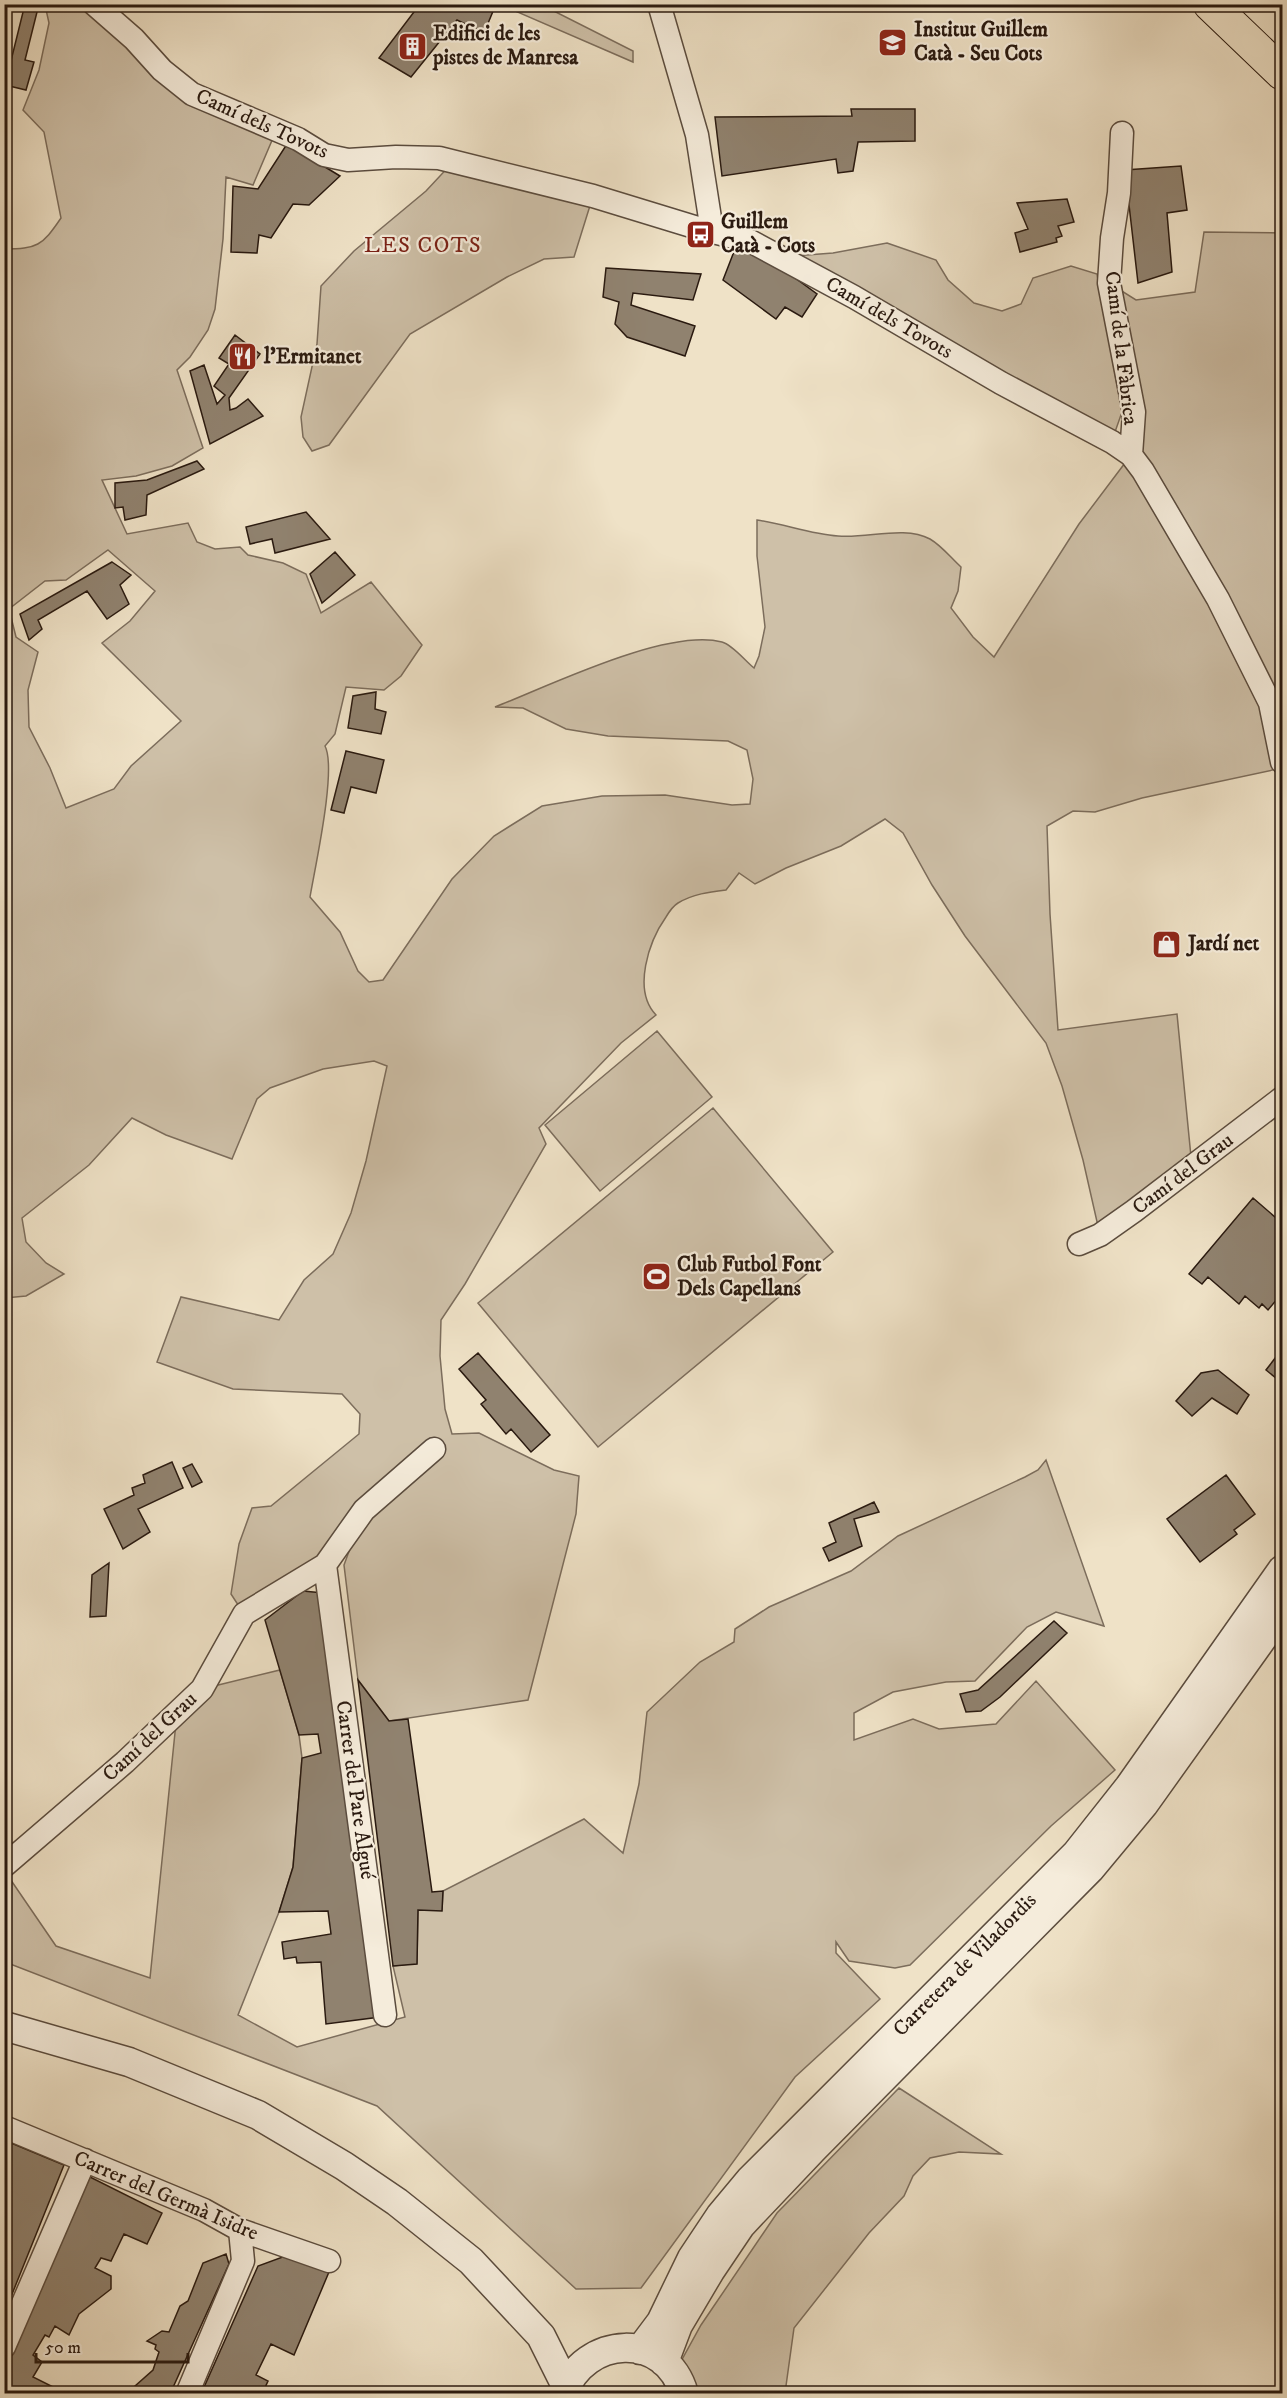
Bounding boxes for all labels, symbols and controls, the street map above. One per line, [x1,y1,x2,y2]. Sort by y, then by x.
place label: Institut Guillem Catà - Seu Cots [914,17,1048,67]
place label: Edifici de les pistes de Manresa [432,21,579,71]
school or university icon: Institut Guillem Catà - Seu Cots [877,26,909,58]
building icon: Edifici de les pistes de Manresa [396,30,428,62]
street label: Camí dels Tovots [192,83,332,165]
place label: Guillem Catà - Cots [721,209,815,259]
bus stop icon: Guillem Catà - Cots [684,218,716,250]
district label: LES COTS [364,232,482,259]
street label: Camí de la Fàbrica [1099,270,1143,426]
street label: Camí dels Tovots [821,271,957,365]
restaurant icon: l'Ermitanet [227,341,259,373]
place label: l'Ermitanet [263,344,362,370]
shop icon: Jardí net [1151,928,1183,960]
place label: Jardí net [1186,931,1260,957]
street label: Camí del Grau [1127,1127,1239,1221]
place label: Club Futbol Font Dels Capellans [677,1252,822,1302]
sports icon: Club Futbol Font Dels Capellans [640,1261,672,1293]
street label: Camí del Grau [97,1687,203,1787]
street label: Carrer del Pare Algué [330,1699,380,1881]
street label: Carretera de Viladordis [888,1888,1042,2042]
street label: Carrer del Germà Isidre [70,2145,262,2247]
scale bar [36,2326,188,2364]
text: 50 m [45,2337,81,2359]

